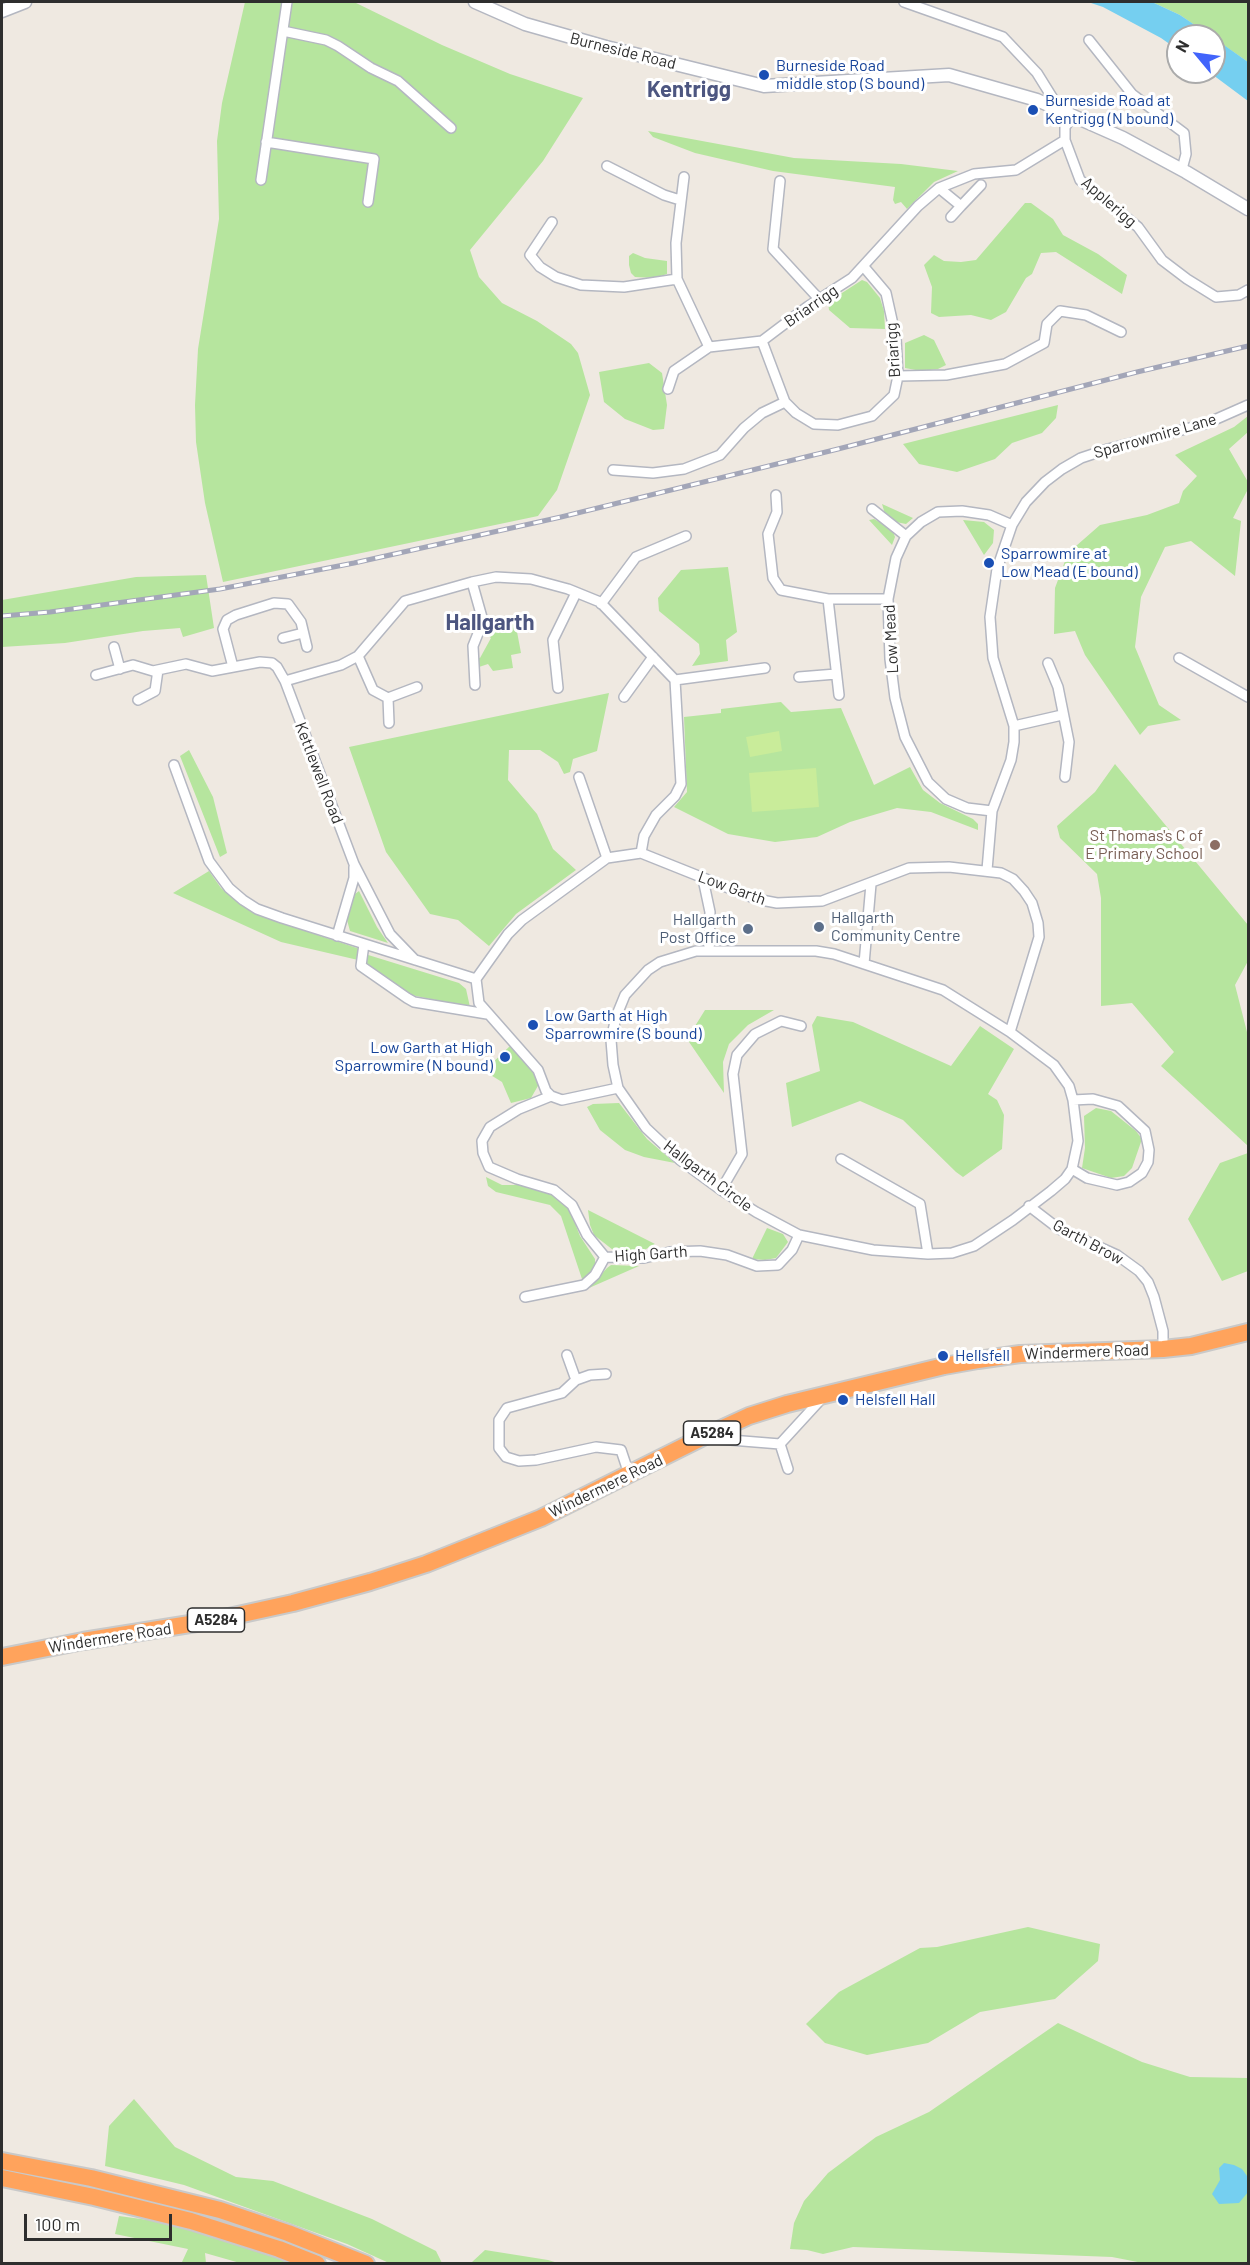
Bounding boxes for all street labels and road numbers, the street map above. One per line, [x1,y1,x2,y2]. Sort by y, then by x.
street label: Burneside Road [568,29,678,73]
street label: Applerigg [1078,173,1140,231]
street label: Briarrigg [781,281,841,331]
street label: Briarigg [882,322,904,378]
street label: Sparrowmire Lane [1091,409,1219,463]
street label: Low Mead [880,604,902,674]
street label: Kettlewell Road [291,719,347,827]
street label: Low Garth [696,867,768,909]
street label: Hallgarth Circle [660,1136,756,1216]
street label: Garth Brow [1049,1215,1127,1269]
street label: High Garth [614,1242,688,1266]
street label: Windermere Road [1025,1340,1149,1364]
road number: A5284 [684,1421,740,1445]
street label: Windermere Road [546,1450,666,1522]
road number: A5284 [188,1608,244,1632]
street label: Windermere Road [47,1619,173,1657]

